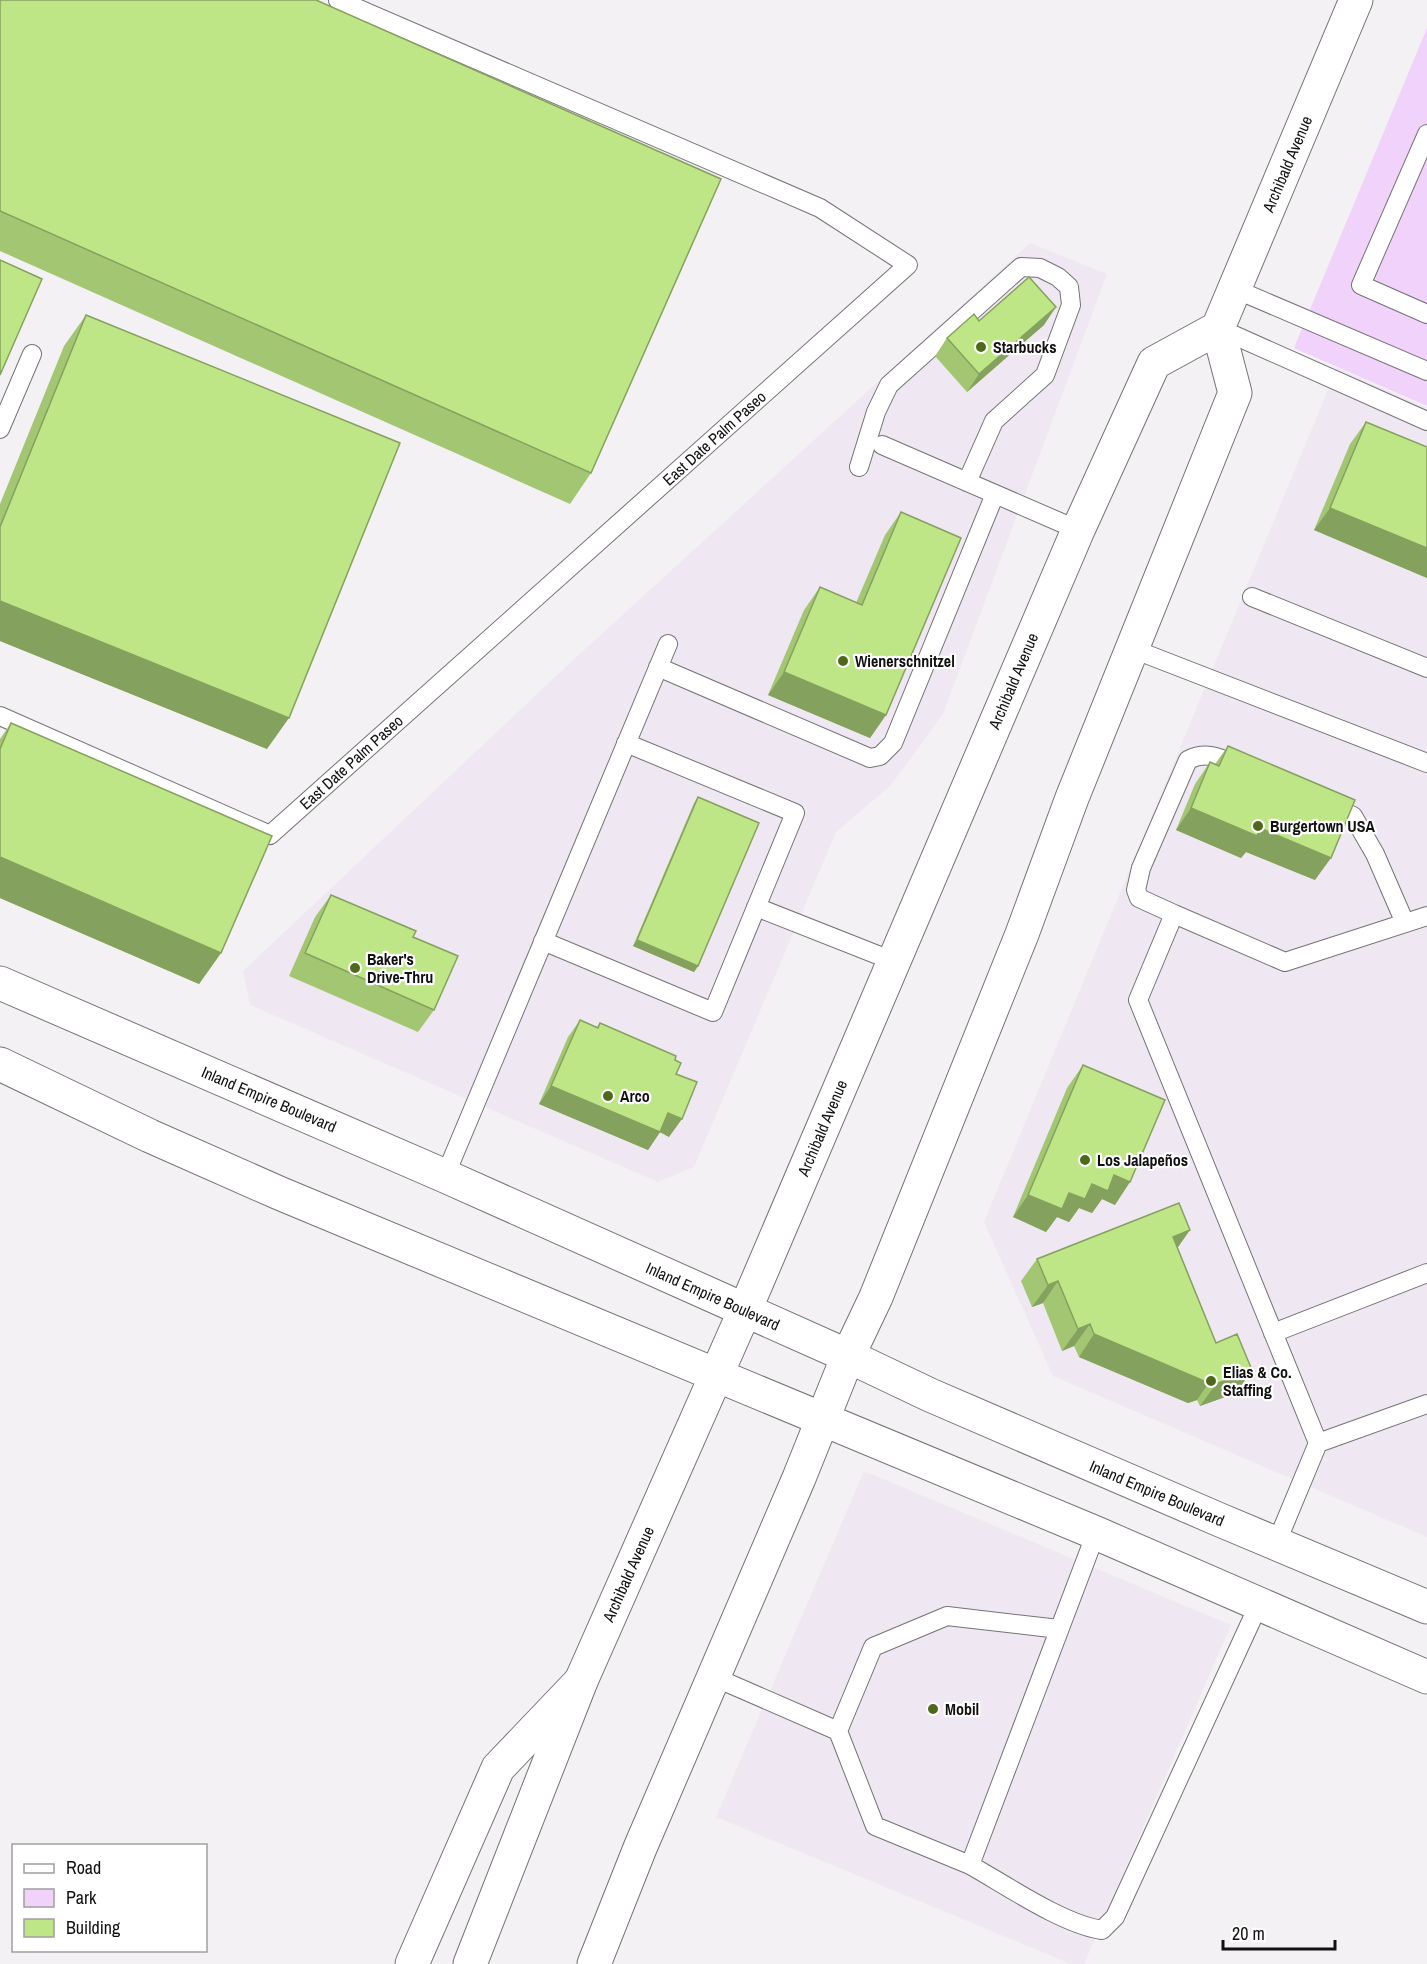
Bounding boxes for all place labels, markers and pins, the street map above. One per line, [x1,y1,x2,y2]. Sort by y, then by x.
place label: Starbucks [993,336,1056,358]
marker: Starbucks [974,340,988,354]
place label: Wienerschnitzel [855,650,955,672]
marker: Wienerschnitzel [836,654,850,668]
place label: Burgertown USA [1270,815,1375,837]
marker: Burgertown USA [1251,819,1265,833]
place label: Baker's Drive-Thru [367,948,433,988]
marker: Baker's Drive-Thru [348,961,362,975]
place label: Arco [620,1085,650,1107]
marker: Arco [601,1089,615,1103]
place label: Los Jalapeños [1097,1149,1188,1171]
marker: Los Jalapeños [1078,1153,1092,1167]
place label: Elias & Co. Staffing [1223,1361,1292,1401]
marker: Elias & Co. Staffing [1204,1374,1218,1388]
place label: Mobil [945,1698,979,1720]
marker: Mobil [926,1702,940,1716]

